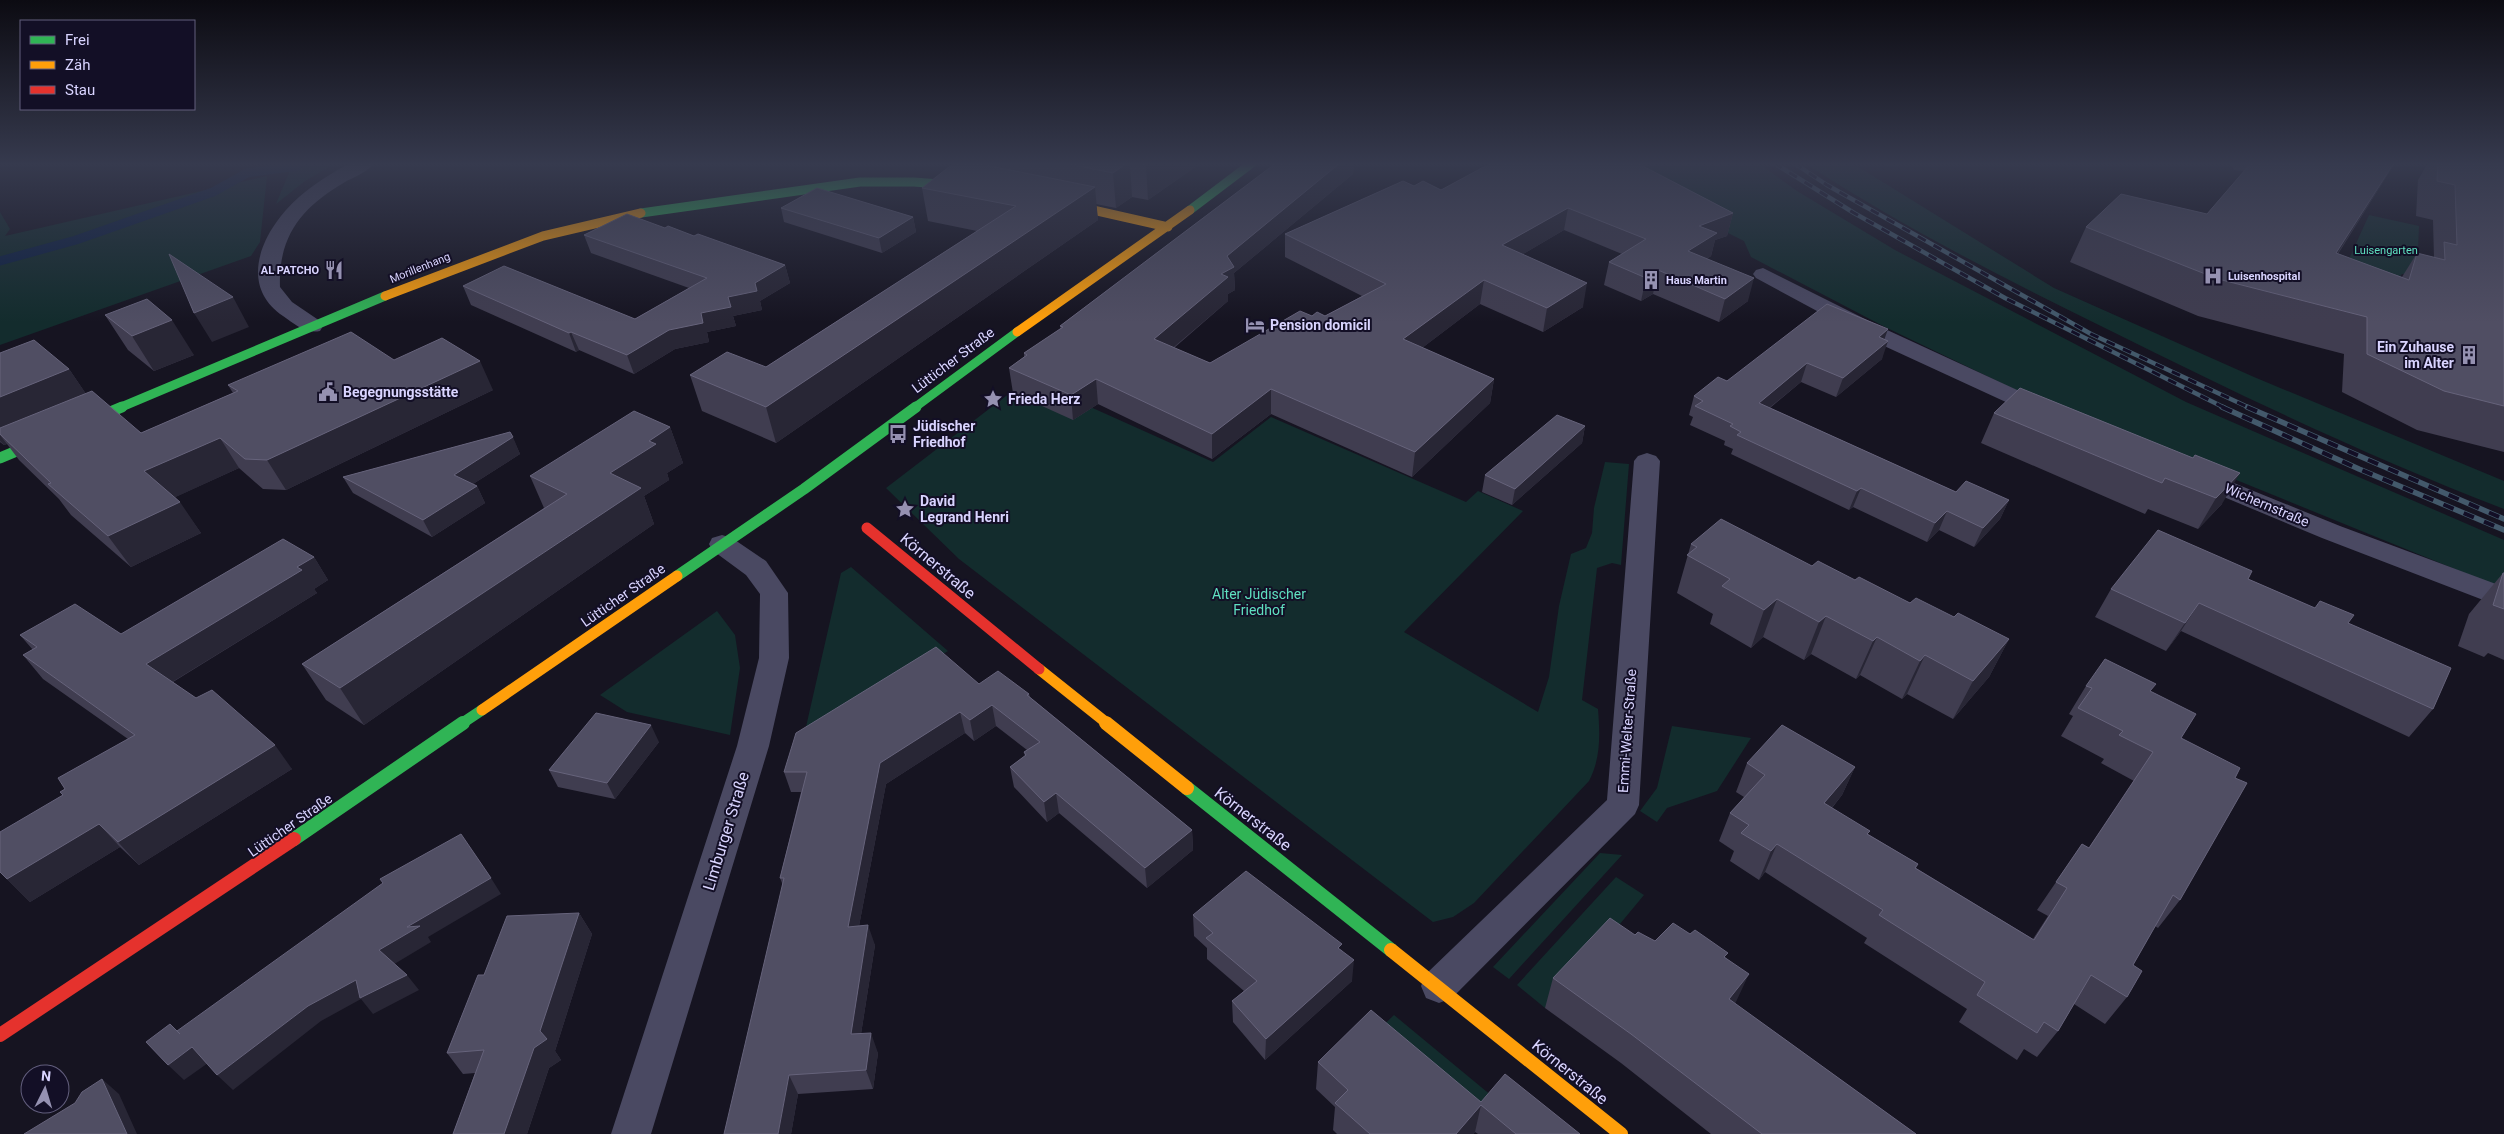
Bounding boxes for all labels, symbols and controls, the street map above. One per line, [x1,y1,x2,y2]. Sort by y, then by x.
legend [20,20,195,110]
text: Frei [65,31,90,49]
text: Zäh [65,56,90,74]
text: Stau [65,81,95,99]
park label: Luisengarten [2354,244,2418,257]
street label: Morillenhang [388,250,452,286]
restaurant icon: AL PATCHO [323,259,345,281]
place label: AL PATCHO [261,264,319,277]
hospital icon: Luisenhospital [2202,265,2224,287]
building icon: Haus Martin [1640,269,1662,291]
place label: Luisenhospital [2228,270,2300,283]
place label: Haus Martin [1666,274,1727,287]
hotel icon: Pension domicil [1244,314,1266,336]
place label: Pension domicil [1270,317,1371,333]
street label: Lütticher Straße [909,324,997,396]
place label: Ein Zuhause im Alter [2377,339,2454,371]
building icon: Ein Zuhause im Alter [2458,344,2480,366]
public building icon: Begegnungsstätte [317,381,339,403]
place label: Begegnungsstätte [343,384,459,400]
place icon: Frieda Herz [982,388,1004,410]
place label: Frieda Herz [1008,391,1080,407]
place label: Jüdischer Friedhof [913,418,975,450]
bus stop icon: Jüdischer Friedhof [887,423,909,445]
street label: Wichernstraße [2222,480,2312,530]
place label: David Legrand Henri [920,493,1009,525]
place icon: David Legrand Henri [894,498,916,520]
street label: Körnerstraße [896,529,980,603]
street label: Lütticher Straße [578,560,668,630]
park label: Alter Jüdischer Friedhof [1212,586,1306,618]
street label: Emmi-Welter-Straße [1615,669,1639,793]
street label: Limburger Straße [699,769,753,893]
street label: Körnerstraße [1211,783,1295,855]
street label: Lütticher Straße [245,790,335,860]
street label: Körnerstraße [1528,1036,1612,1108]
north arrow [20,1064,70,1114]
text: N [41,1068,52,1084]

